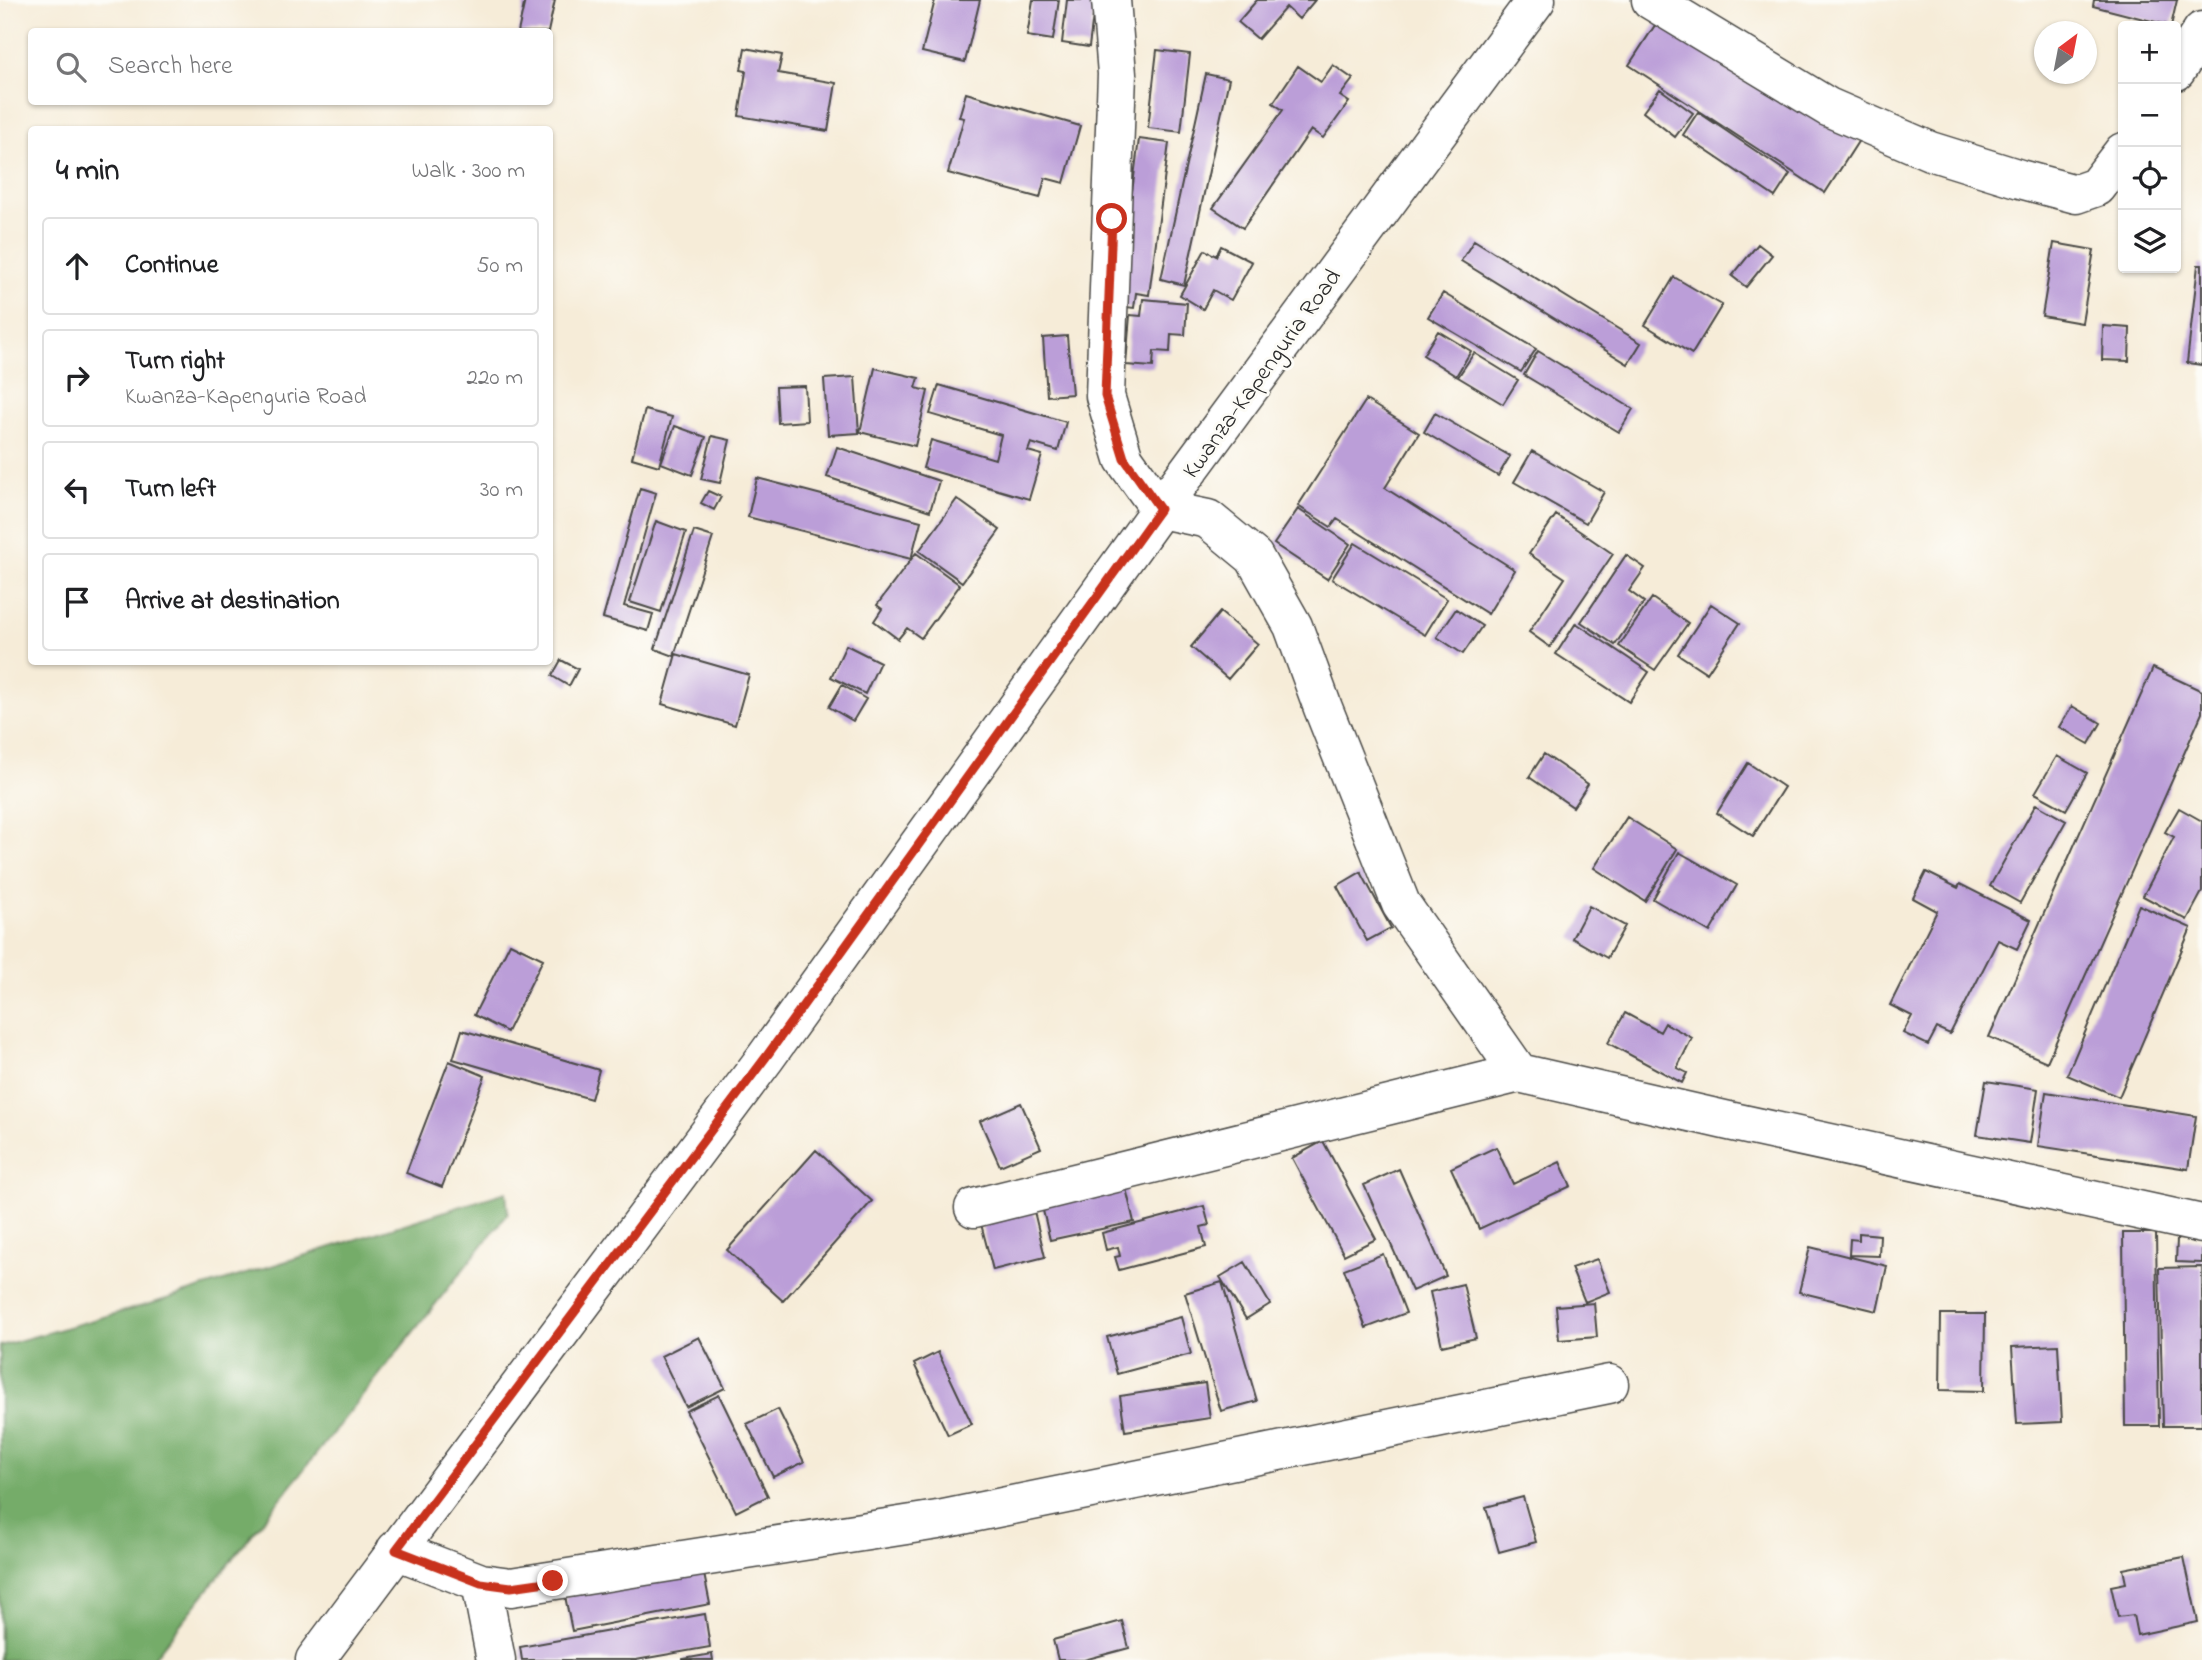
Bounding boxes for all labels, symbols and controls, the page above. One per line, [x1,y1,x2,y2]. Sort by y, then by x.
north arrow [2034,21,2097,84]
map controls [2118,21,2181,273]
button: + [2118,21,2181,84]
search box [28,28,553,105]
icon: search [52,48,90,86]
text: Search here [108,48,233,86]
button: − [2118,84,2181,147]
button: locate [2118,147,2181,210]
text: 4 min [56,150,119,194]
text: Walk · 300 m [411,155,525,188]
route start [1096,203,1127,234]
button: layers [2118,210,2181,273]
icon: ahead [58,247,96,285]
text: Continue [125,247,218,285]
text: 50 m [476,250,523,283]
street label: Kwanza-Kapenguria Road [1175,262,1351,487]
text: Turn right [125,343,225,381]
icon: right [58,359,96,397]
text: 220 m [467,362,523,395]
text: Kwanza-Kapenguria Road [125,381,366,414]
icon: left [58,471,96,509]
text: Turn left [125,471,216,509]
text: 30 m [480,474,523,507]
icon: arrive [58,583,96,621]
text: Arrive at destination [125,583,340,621]
route end [537,1565,568,1596]

